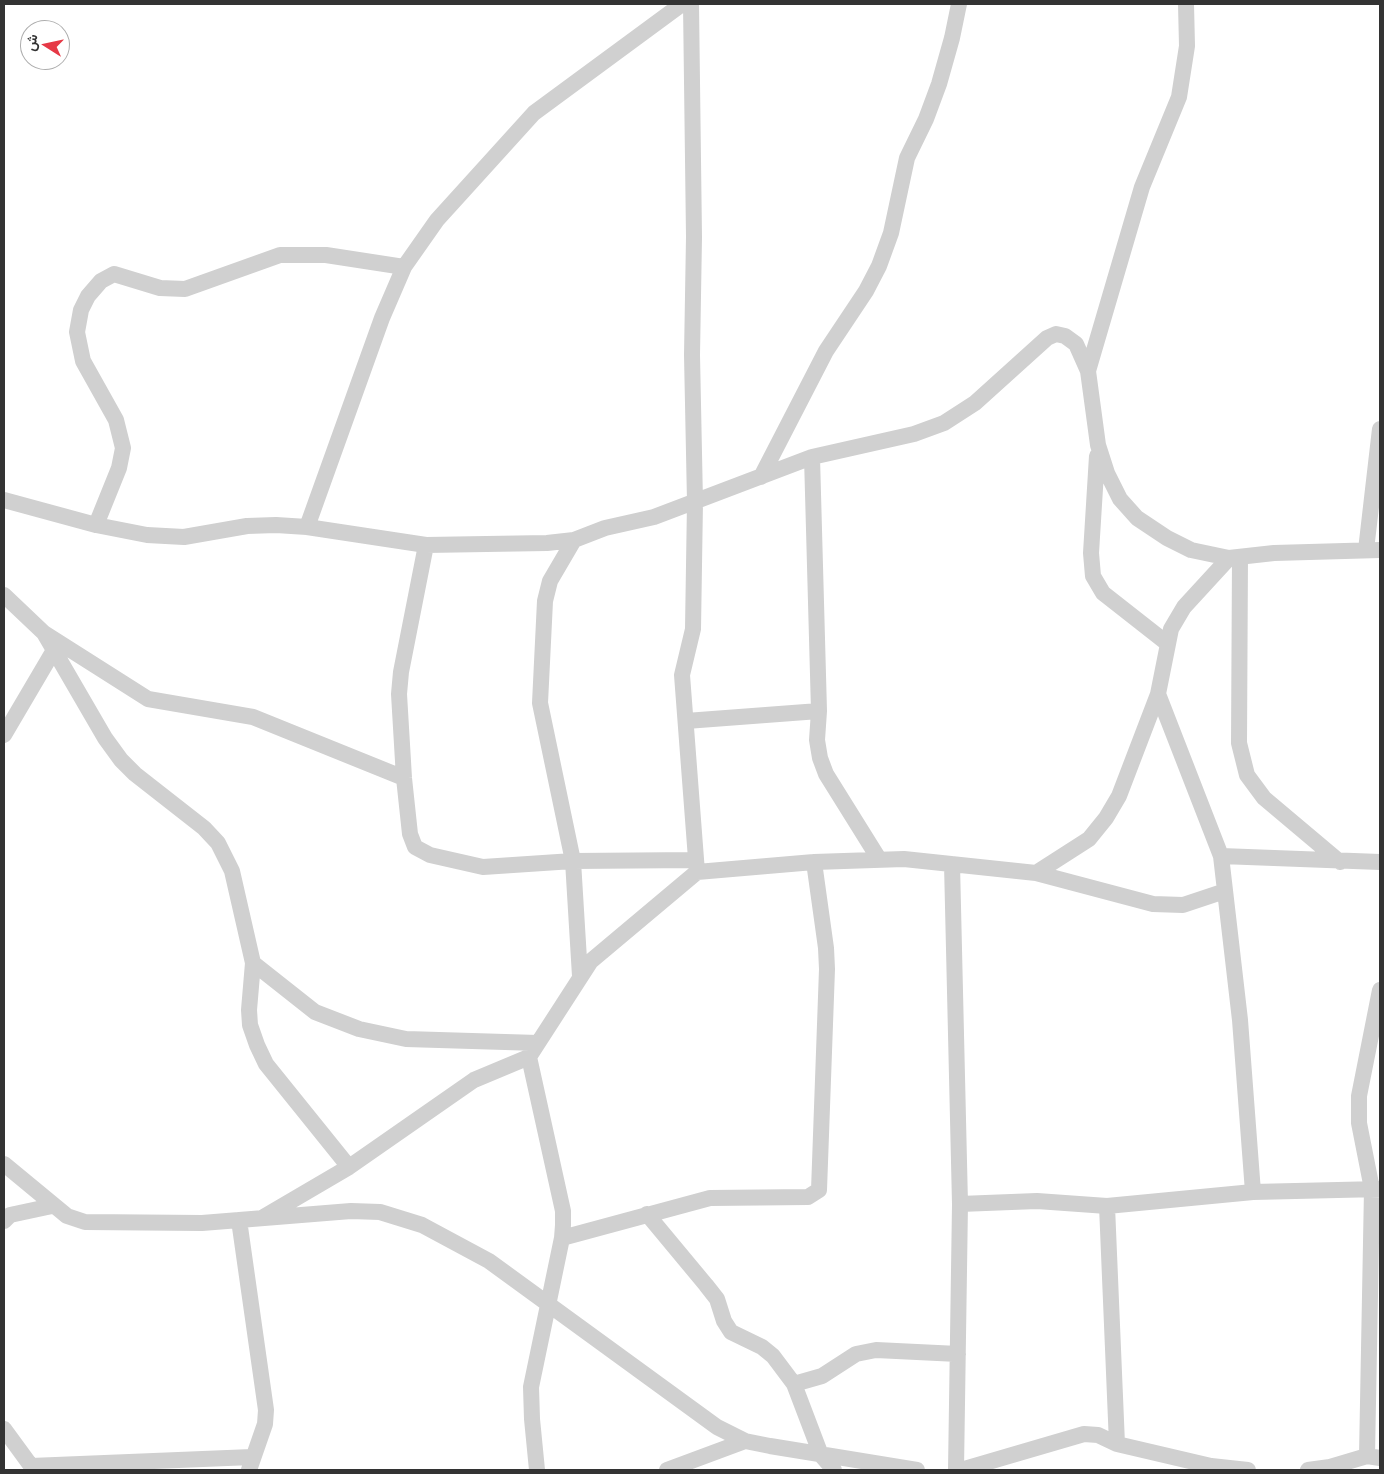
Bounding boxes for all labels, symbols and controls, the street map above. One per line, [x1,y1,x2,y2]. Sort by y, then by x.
north arrow [20,20,70,70]
text: ش [22,33,41,52]

